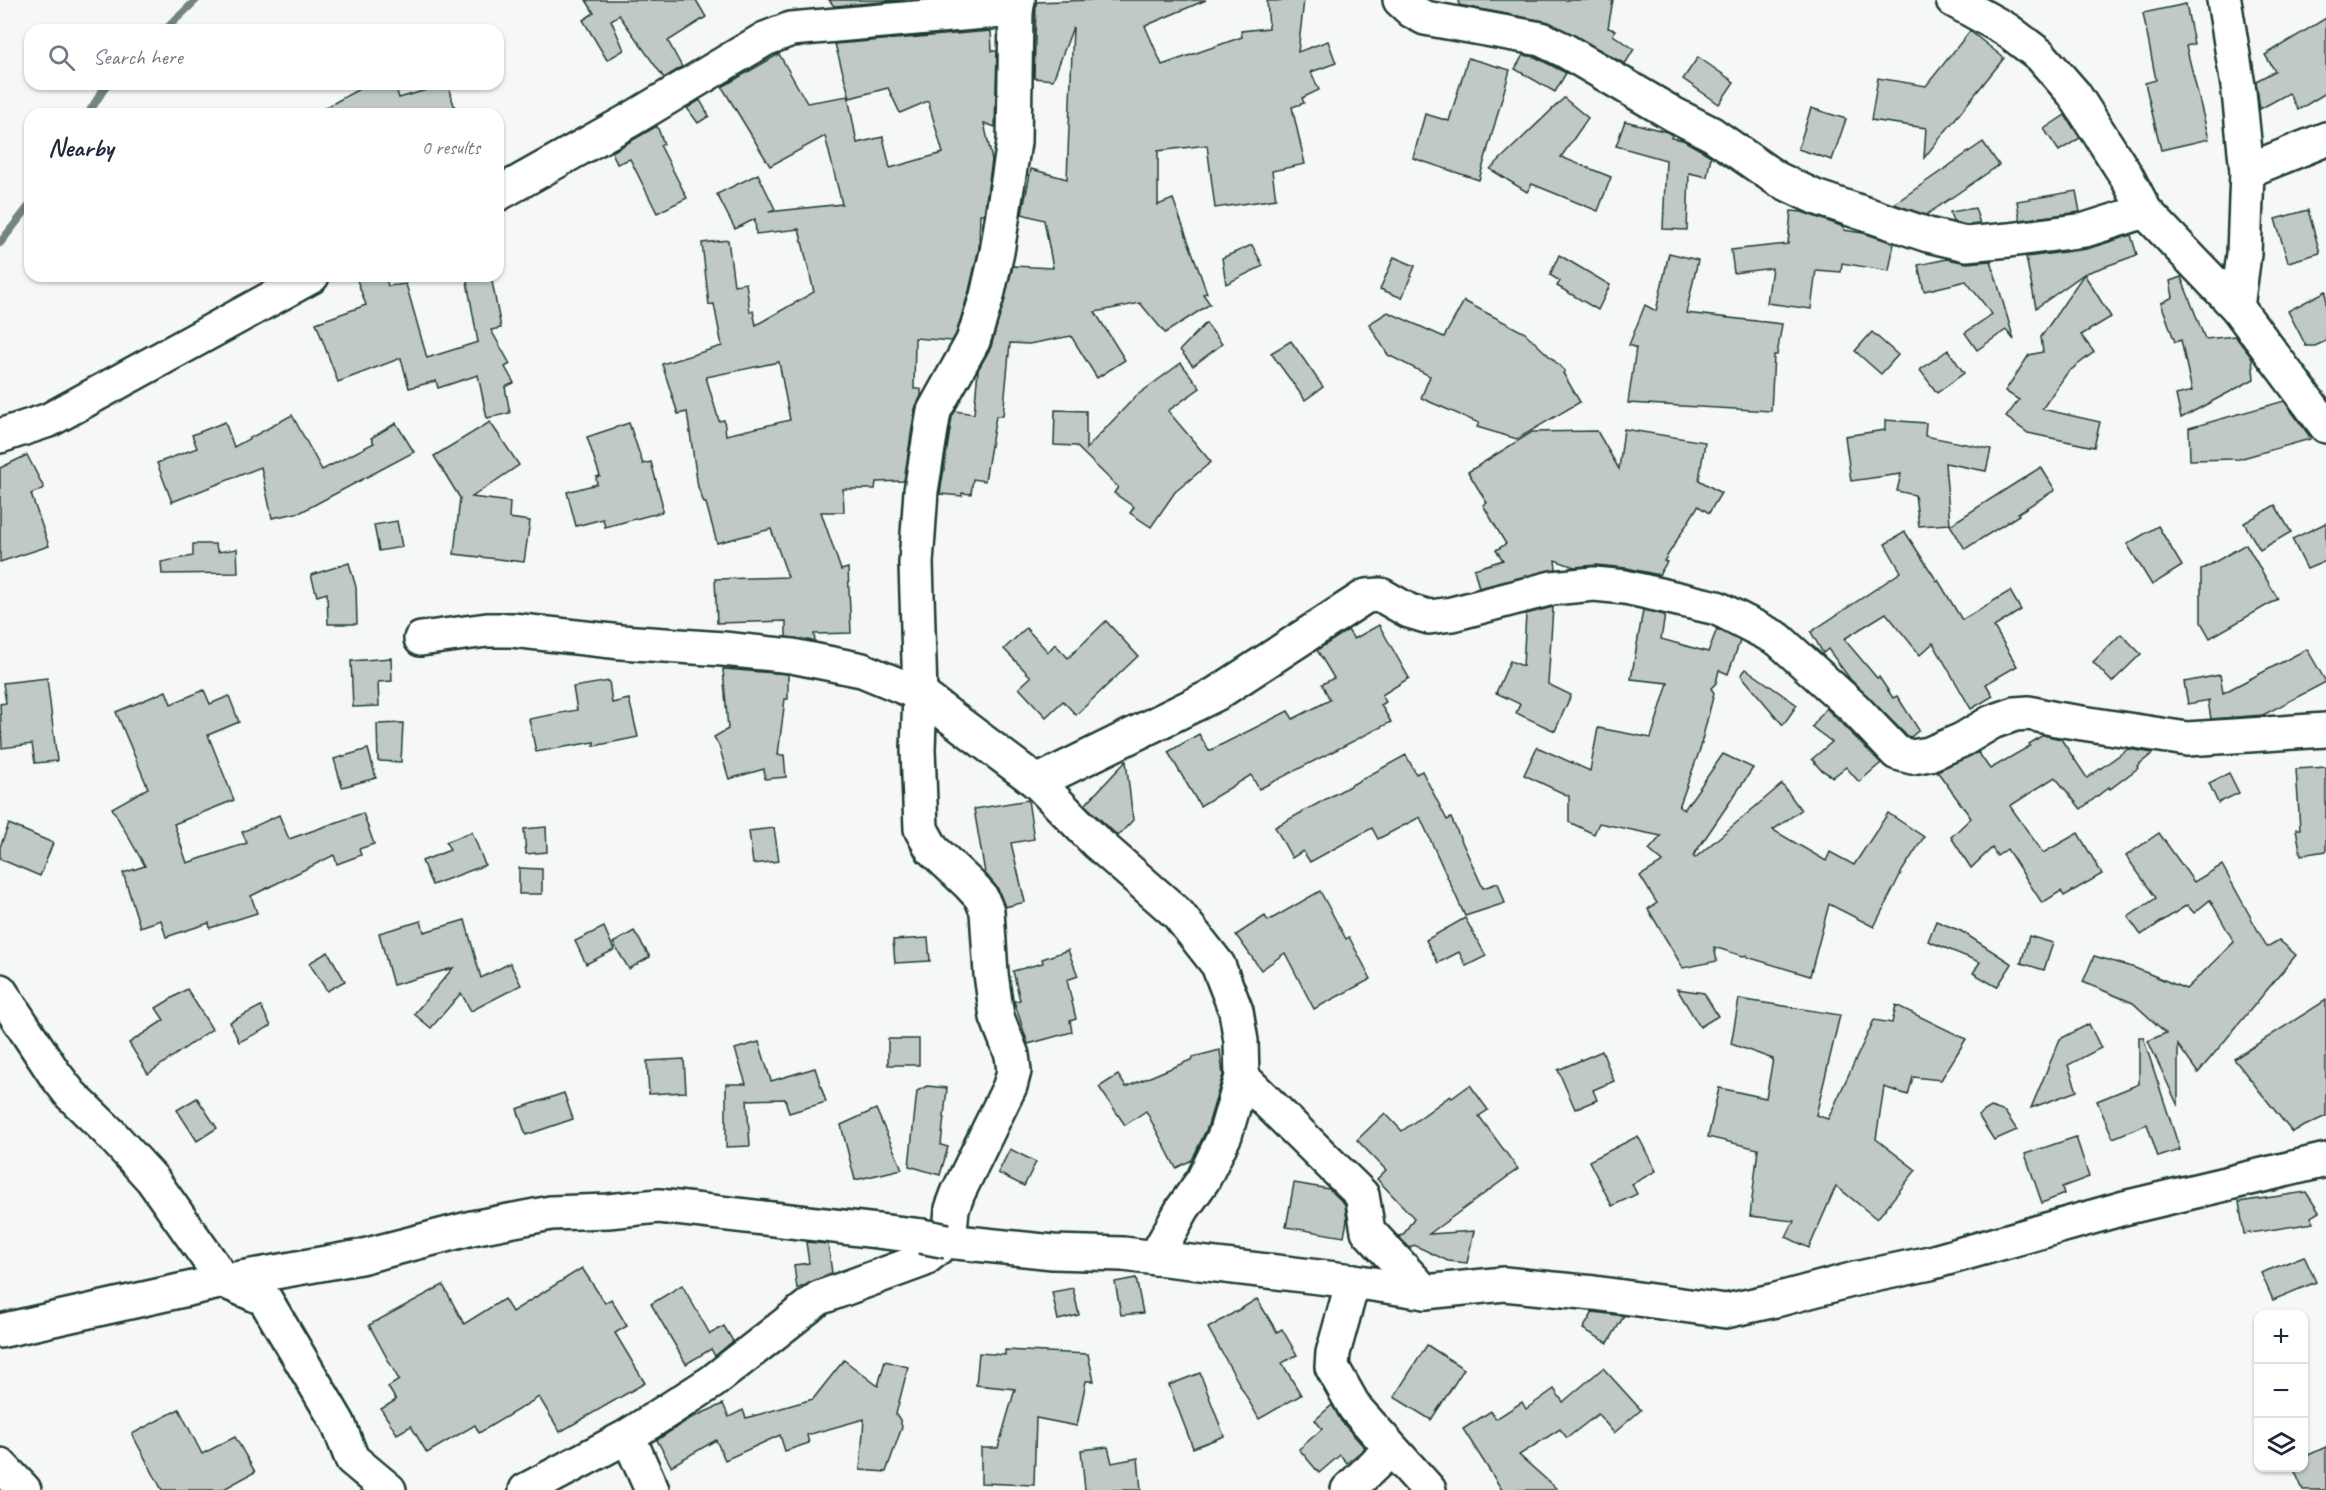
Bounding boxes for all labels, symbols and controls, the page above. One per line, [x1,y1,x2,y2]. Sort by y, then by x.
search box [24,24,504,90]
icon: search [45,41,78,74]
text: Search here [93,43,183,71]
text: Nearby [48,131,113,164]
text: 0 results [421,135,480,160]
map controls [2254,1310,2308,1472]
button: + [2254,1310,2308,1364]
button: − [2254,1364,2308,1418]
button: layers [2254,1418,2308,1472]

